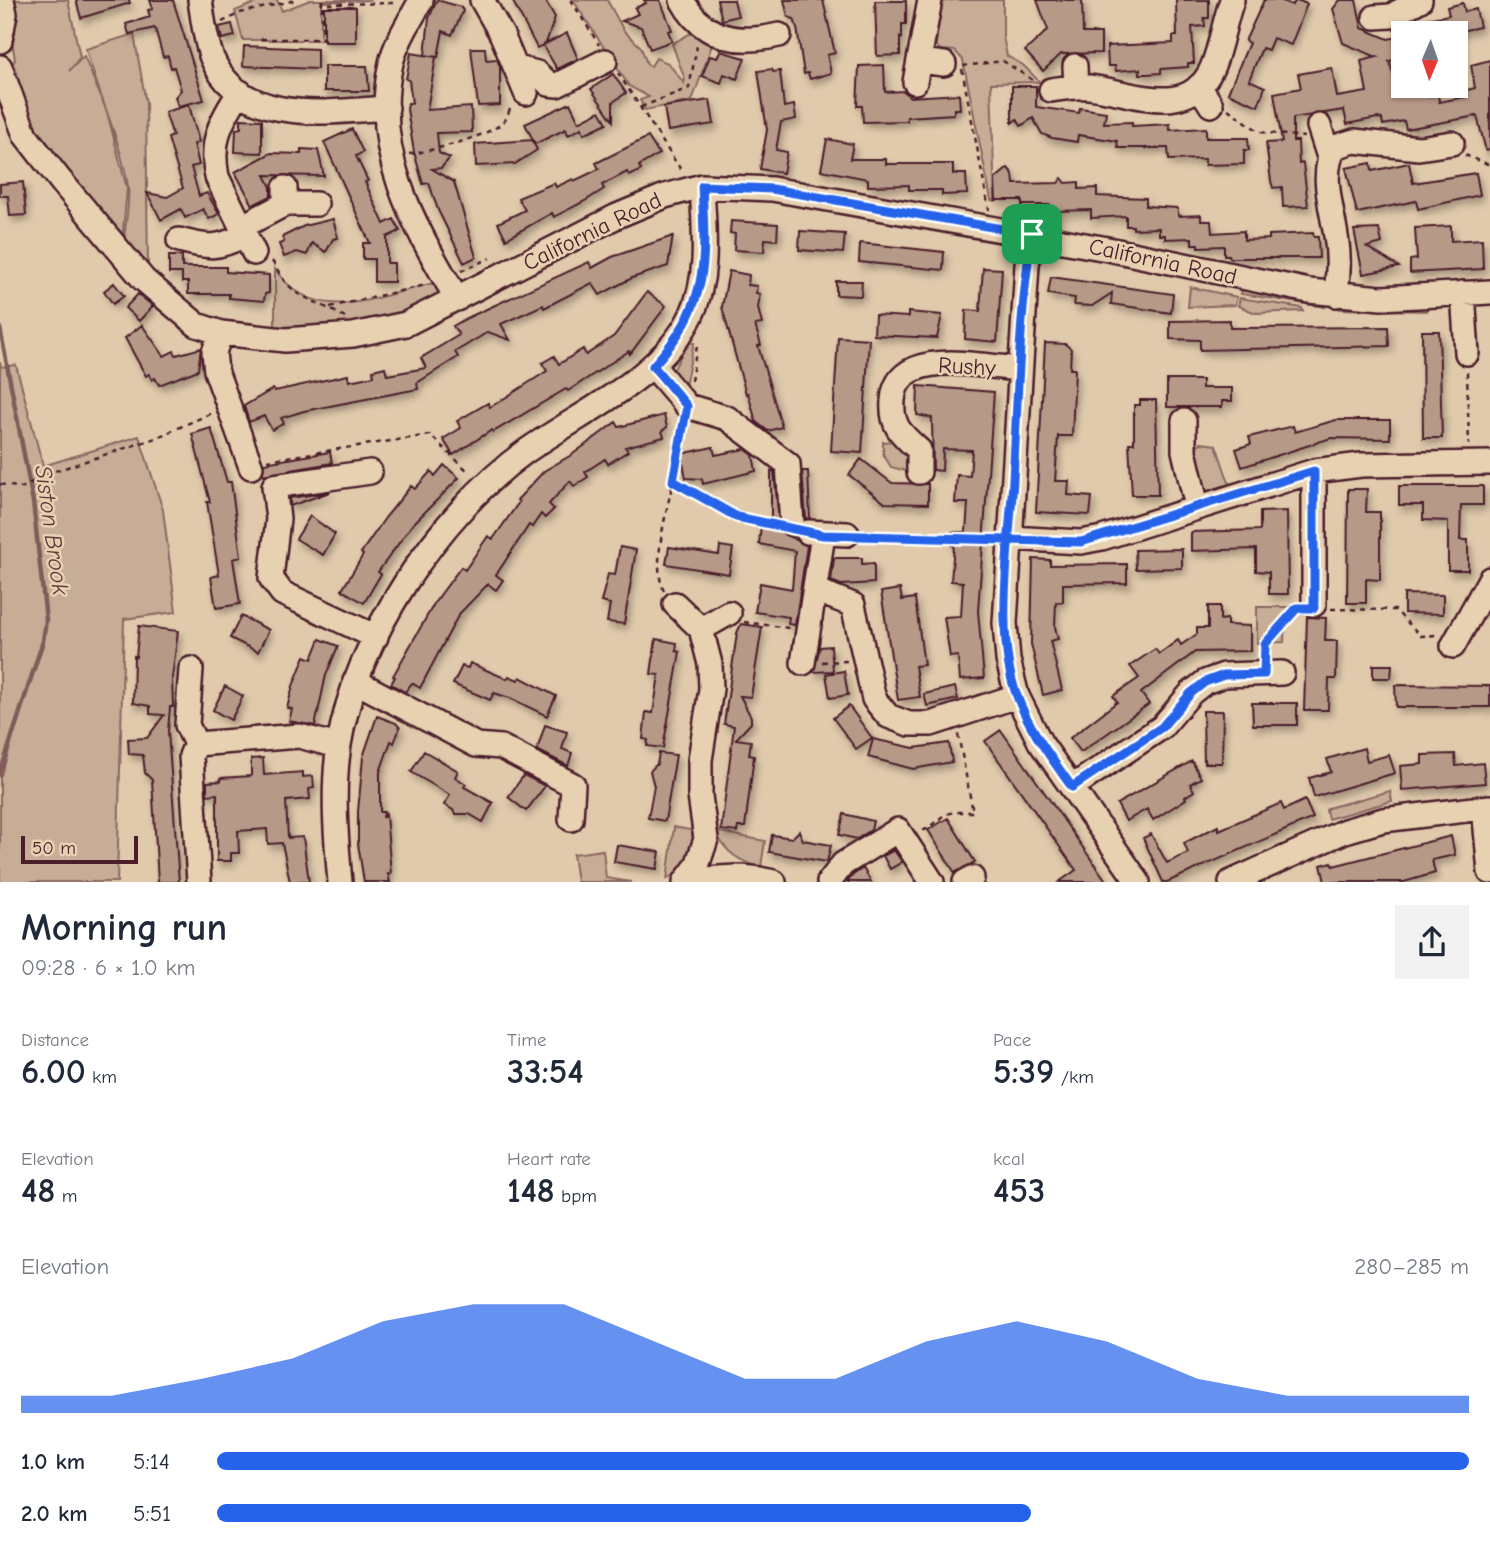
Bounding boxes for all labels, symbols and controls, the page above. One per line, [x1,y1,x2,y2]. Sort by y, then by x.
north arrow [1391,21,1468,98]
map controls [1391,21,1468,98]
street label: California Road [519,186,666,277]
pin [1002,204,1062,264]
icon: arrive [1013,215,1051,253]
street label: California Road [1086,233,1239,290]
street label: Rushy [937,352,997,382]
water label: Siston Brook [29,463,75,597]
scale bar [21,833,138,865]
text: 50 m [32,837,76,859]
button: share [1395,905,1469,979]
text: Morning run [21,906,227,950]
text: 09:28 · 6 × 1.0 km [21,954,196,981]
text: Distance [21,1029,89,1051]
text: Time [507,1029,546,1051]
text: Pace [993,1029,1031,1051]
text: 6.00 [21,1051,86,1092]
text: 33:54 [507,1051,584,1092]
text: 5:39 [993,1051,1054,1092]
text: km [86,1066,117,1088]
text: /km [1054,1066,1094,1088]
text: Elevation [21,1148,94,1170]
text: Heart rate [507,1148,591,1170]
text: kcal [993,1148,1025,1170]
text: 48 [21,1170,55,1211]
text: 148 [507,1170,555,1211]
text: 453 [993,1170,1045,1211]
text: m [55,1185,77,1207]
text: bpm [555,1185,597,1207]
text: Elevation [21,1253,109,1280]
text: 280–285 m [1354,1253,1469,1280]
text: 1.0 km [21,1448,85,1475]
text: 5:14 [133,1448,170,1475]
text: 2.0 km [21,1500,87,1527]
text: 5:51 [133,1500,171,1527]

